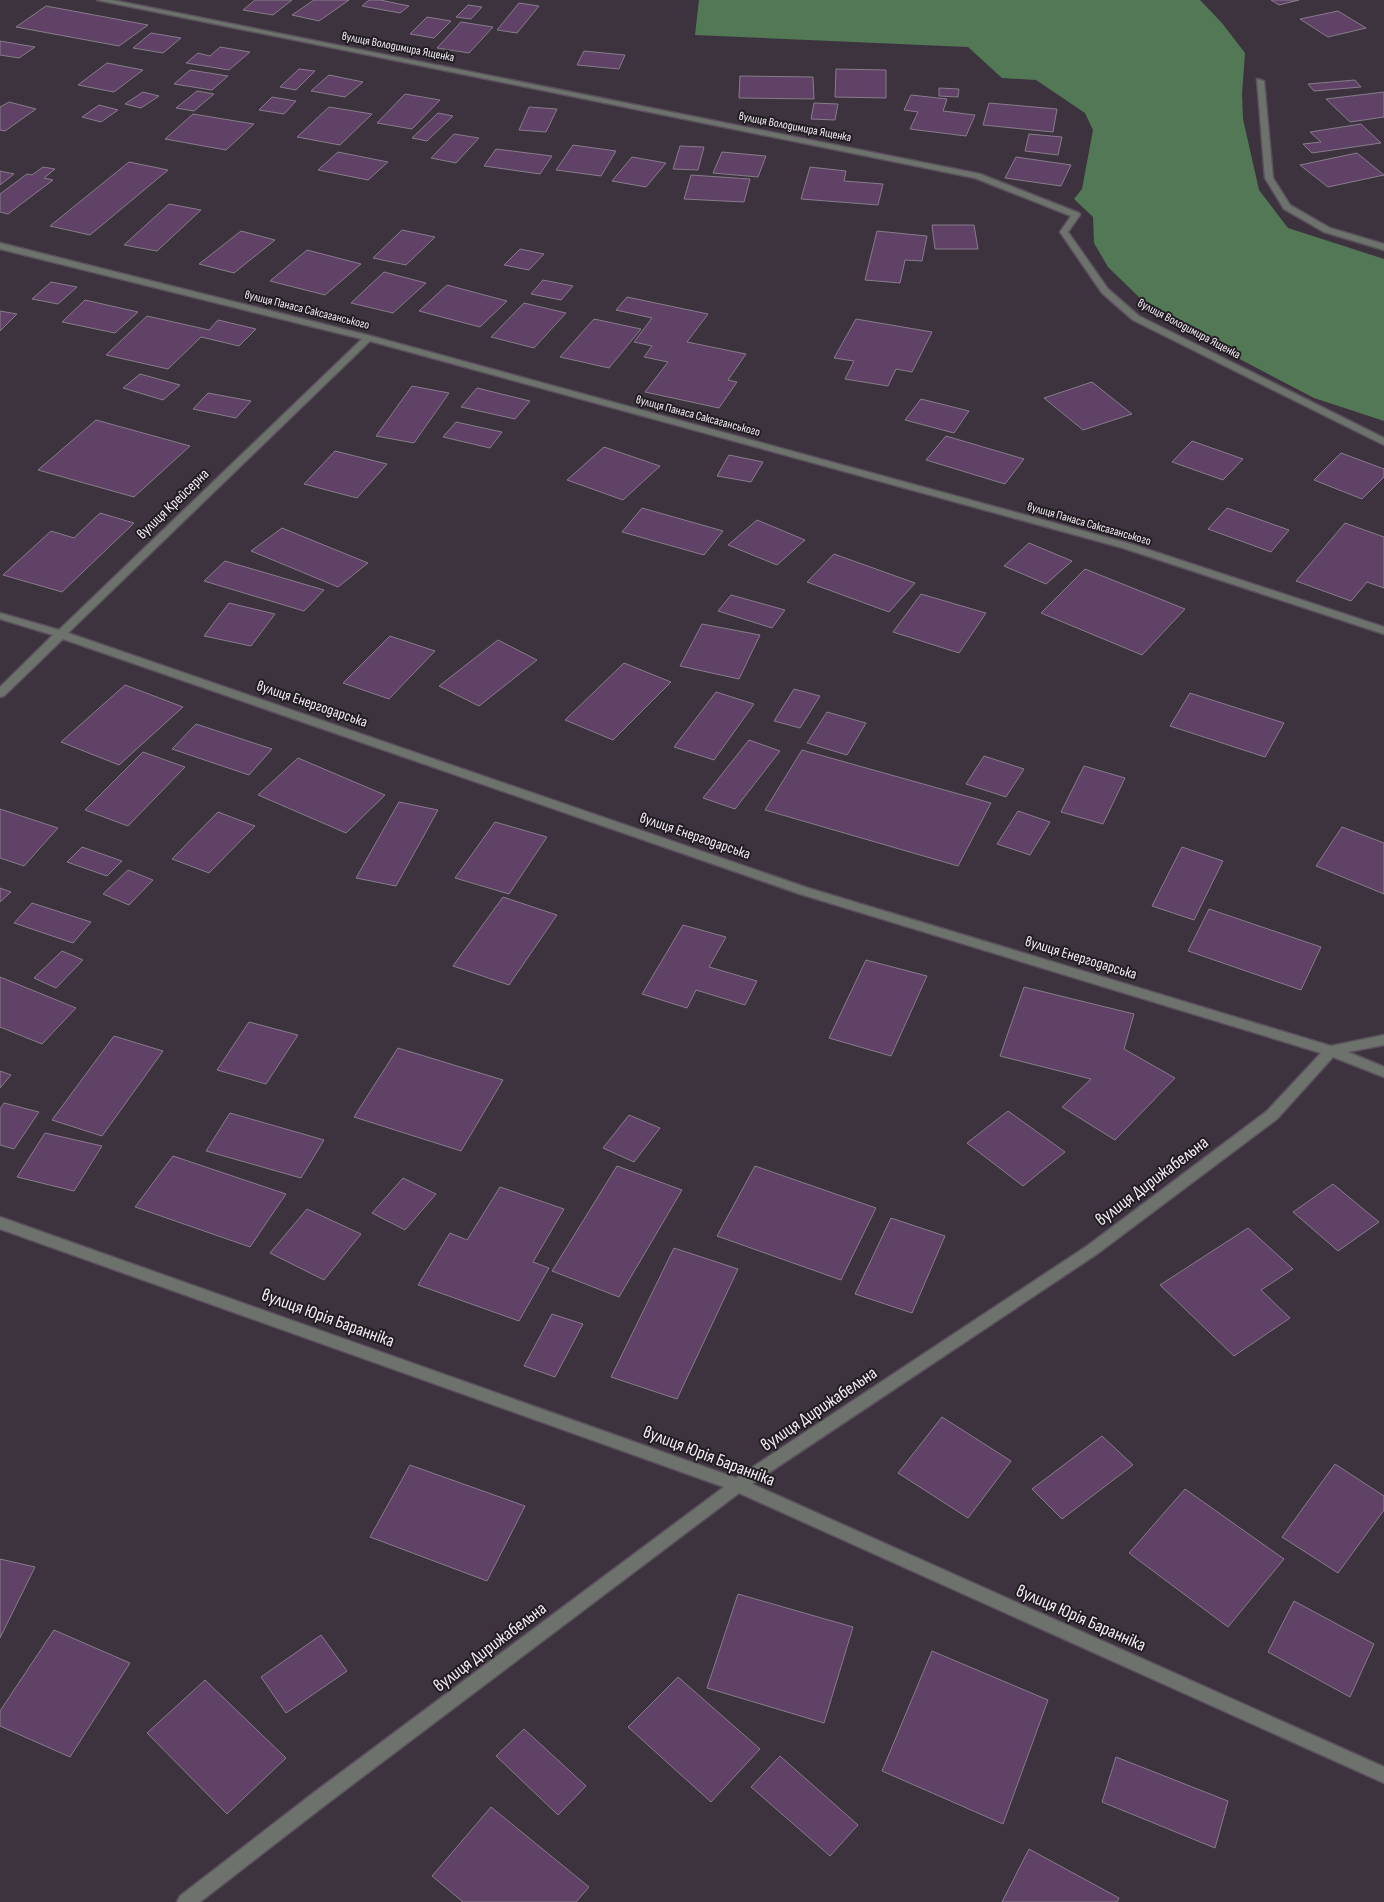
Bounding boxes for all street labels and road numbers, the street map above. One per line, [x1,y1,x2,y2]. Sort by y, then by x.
street label: вулиця Володимира Ященка [340,29,456,65]
street label: вулиця Володимира Ященка [737,109,853,145]
street label: вулиця Панаса Саксаганського [243,287,371,333]
street label: вулиця Володимира Ященка [1135,296,1243,363]
street label: вулиця Панаса Саксаганського [634,392,762,440]
street label: вулиця Крейсерна [133,465,213,543]
street label: вулиця Панаса Саксаганського [1025,499,1153,549]
street label: вулиця Енергодарська [254,676,370,732]
street label: вулиця Енергодарська [637,808,753,864]
street label: вулиця Енергодарська [1023,932,1139,984]
street label: вулиця Дирижабельна [1091,1132,1213,1230]
street label: вулиця Юрія Баранніка [259,1284,397,1352]
street label: вулиця Дирижабельна [757,1362,881,1456]
street label: вулиця Юрія Баранніка [640,1421,778,1491]
street label: вулиця Юрія Баранніка [1013,1580,1149,1656]
street label: вулиця Дирижабельна [429,1598,551,1696]

